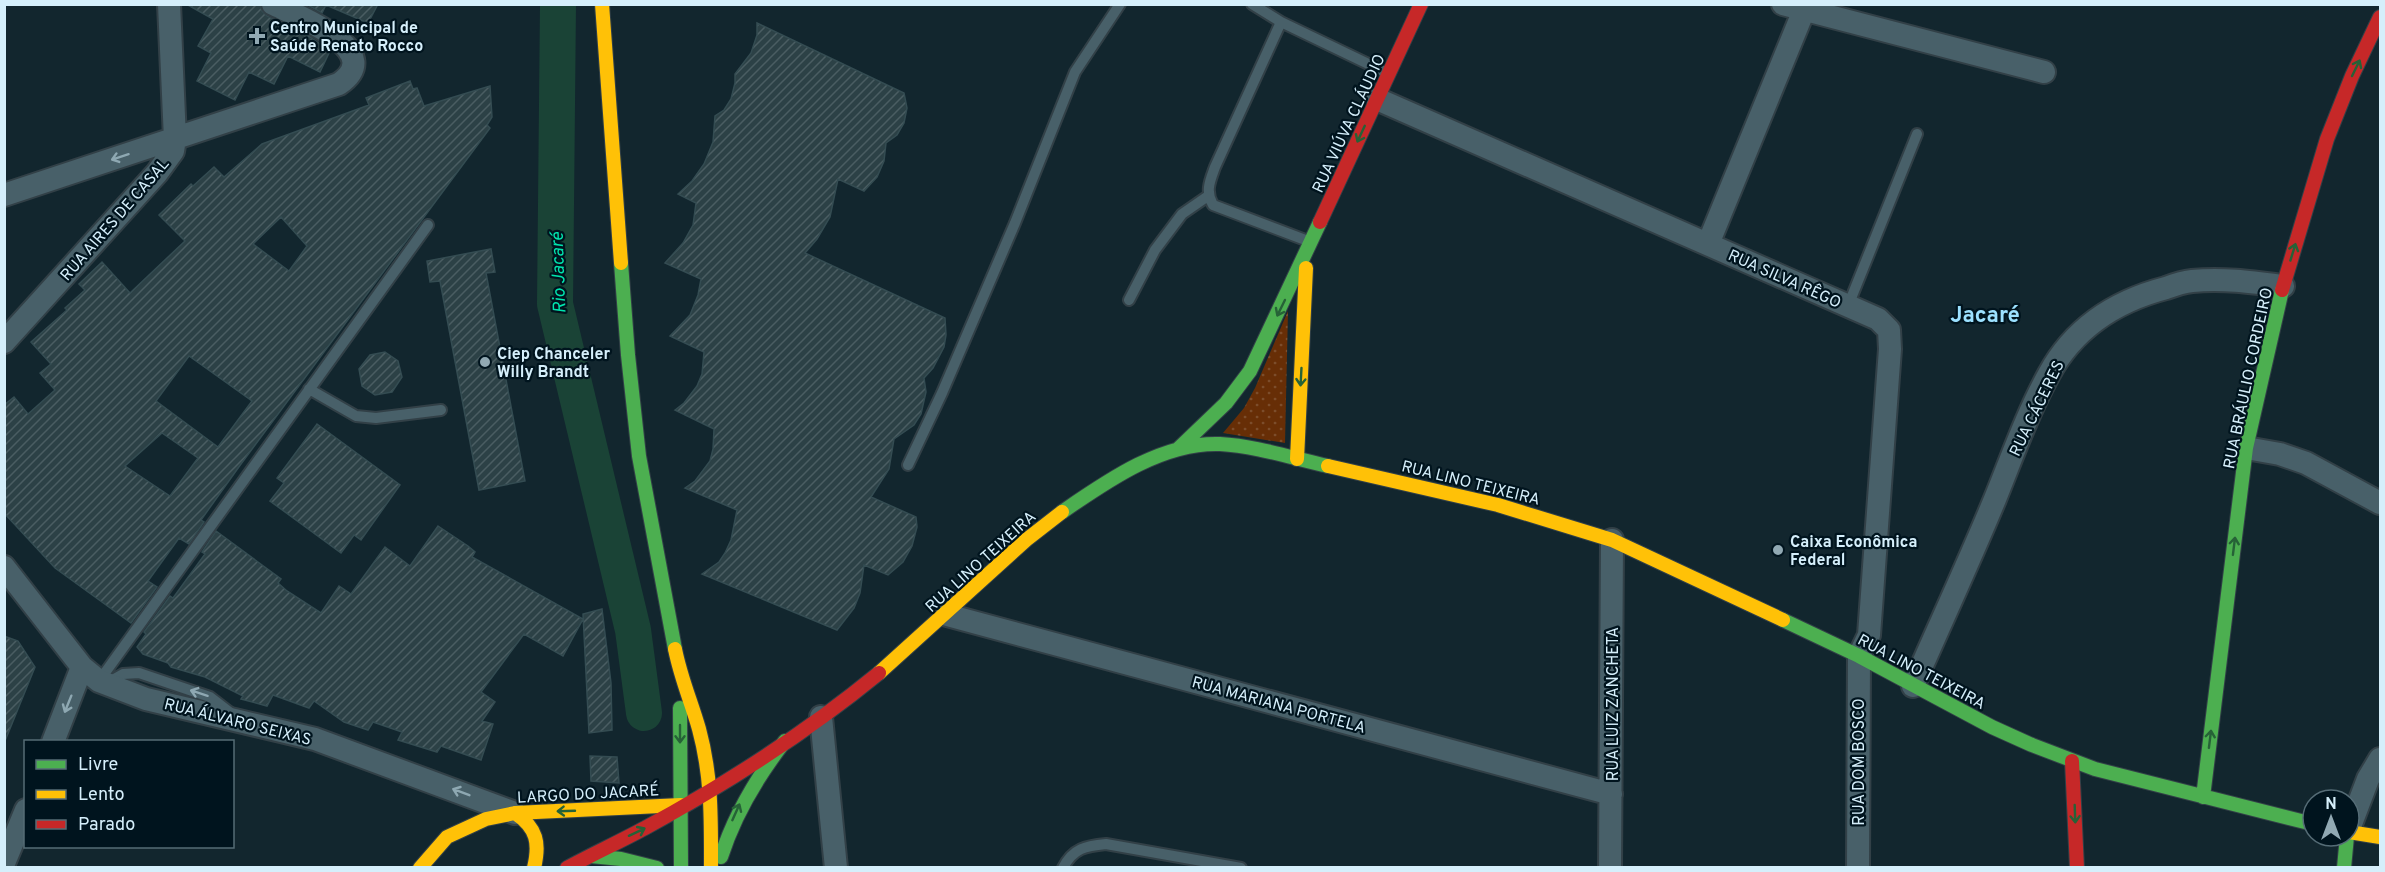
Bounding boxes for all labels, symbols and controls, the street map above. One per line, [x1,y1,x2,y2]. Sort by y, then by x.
place label: Centro Municipal de Saúde Renato Rocco [270,19,423,57]
marker: Centro Municipal de Saúde Renato Rocco [248,27,266,45]
street label: RUA VIÚVA CLÁUDIO [1307,50,1391,196]
one-way arrow [2351,59,2363,77]
one-way arrow [1354,124,1366,142]
one-way arrow [111,152,130,163]
street label: RUA AIRES DE CASAL [57,155,174,286]
water label: Rio Jacaré [547,230,572,314]
one-way arrow [2288,243,2299,262]
street label: RUA SILVA RÊGO [1724,244,1845,314]
street label: RUA BRÁULIO CORDEIRO [2218,285,2278,471]
one-way arrow [1274,299,1286,317]
district label: Jacaré [1950,303,2020,330]
place label: Ciep Chanceler Willy Brandt [497,345,610,383]
marker: Ciep Chanceler Willy Brandt [478,355,492,369]
street label: RUA CÁCERES [2004,357,2070,460]
one-way arrow [1295,366,1306,386]
street label: RUA LINO TEIXEIRA [1399,457,1542,511]
street label: RUA LINO TEIXEIRA [922,507,1041,617]
place label: Caixa Econômica Federal [1790,533,1917,571]
one-way arrow [2229,536,2240,556]
marker: Caixa Econômica Federal [1771,543,1785,557]
street label: RUA LUIZ ZANCHETA [1604,627,1624,781]
street label: RUA LINO TEIXEIRA [1854,631,1989,715]
street label: RUA MARIANA PORTELA [1189,673,1368,739]
one-way arrow [190,687,209,698]
street label: RUA ÁLVARO SEIXAS [162,693,314,751]
one-way arrow [61,694,72,713]
street label: RUA DOM BOSCO [1850,698,1870,826]
one-way arrow [675,724,686,744]
one-way arrow [2205,730,2216,750]
legend [24,740,234,848]
text: Livre [78,754,118,777]
street label: LARGO DO JACARÉ [517,779,660,809]
text: Lento [78,784,124,807]
one-way arrow [452,785,470,796]
north arrow [2301,788,2361,848]
text: N [2325,795,2337,815]
one-way arrow [731,804,743,822]
one-way arrow [2069,804,2080,824]
one-way arrow [556,806,576,817]
text: Parado [78,814,135,837]
one-way arrow [627,825,645,837]

